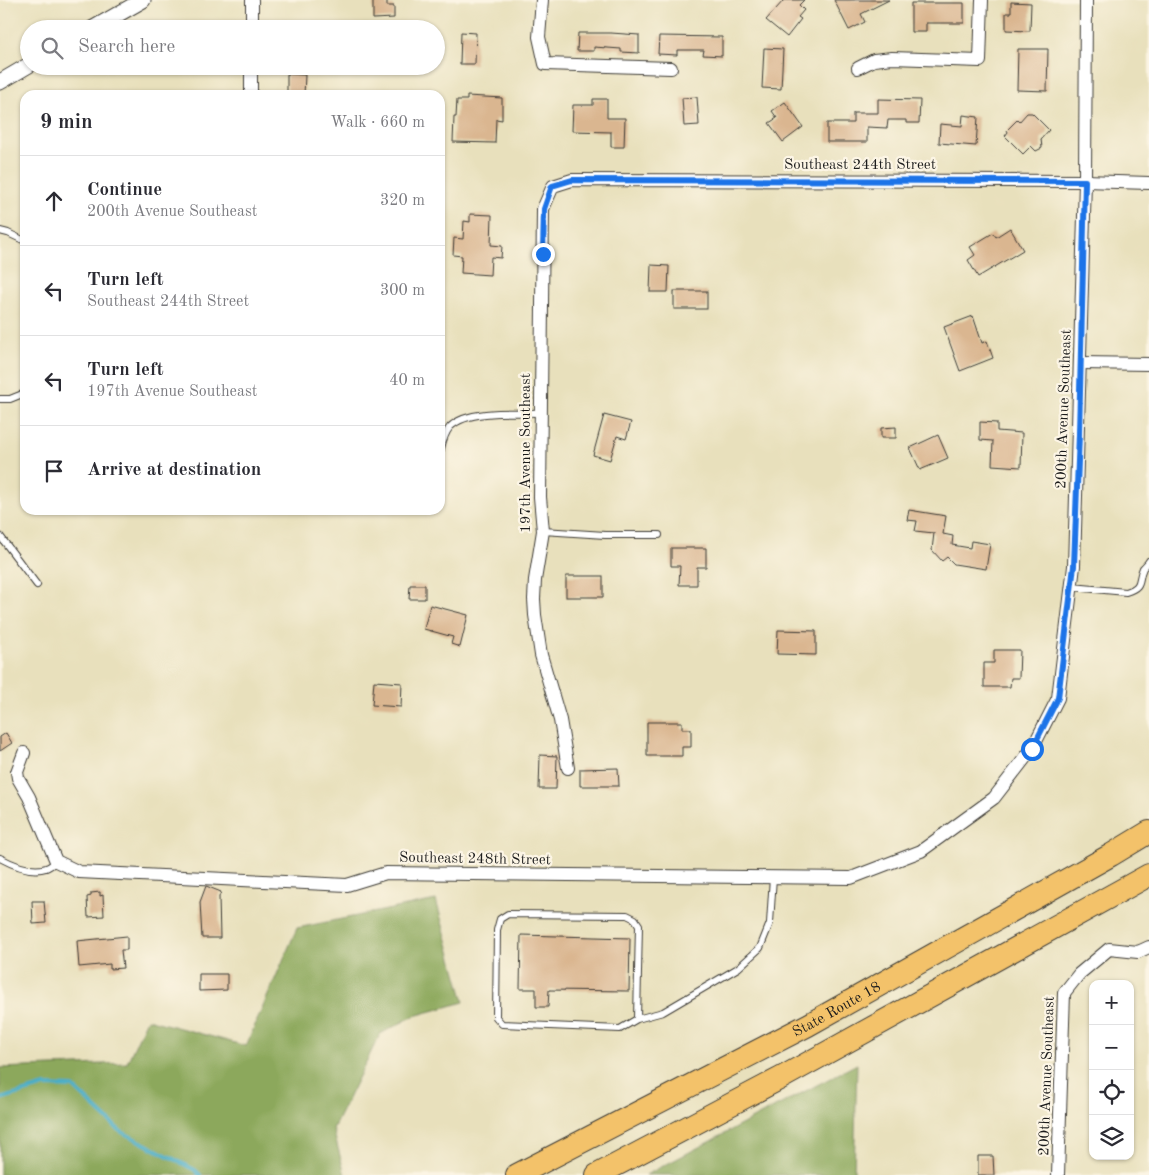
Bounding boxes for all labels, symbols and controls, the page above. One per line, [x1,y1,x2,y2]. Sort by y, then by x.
search box [20,20,445,75]
icon: search [38,34,66,62]
text: Search here [78,38,175,57]
text: 9 min [40,112,93,133]
text: Walk · 660 m [330,115,425,131]
street label: Southeast 244th Street [784,158,936,173]
text: Continue [87,181,162,200]
icon: ahead [40,187,68,215]
text: 320 m [380,193,425,209]
text: 200th Avenue Southeast [87,204,257,220]
route end [532,243,555,266]
text: Turn left [87,271,164,290]
icon: left [40,277,68,305]
text: 300 m [380,283,425,299]
text: Southeast 244th Street [87,294,249,310]
street label: 200th Avenue Southeast [1054,329,1075,489]
text: Turn left [87,361,164,380]
icon: left [40,367,68,395]
text: 40 m [389,373,425,389]
street label: 197th Avenue Southeast [519,373,534,533]
text: 197th Avenue Southeast [87,384,257,400]
icon: arrive [40,457,68,485]
text: Arrive at destination [87,461,261,480]
route start [1021,738,1044,761]
street label: Southeast 248th Street [399,851,551,868]
street label: State Route 18 [791,980,884,1041]
map controls [1089,980,1134,1160]
button: + [1089,980,1134,1025]
street label: 200th Avenue Southeast [1037,996,1058,1156]
button: − [1089,1025,1134,1070]
button: locate [1089,1070,1134,1115]
button: layers [1089,1115,1134,1160]

